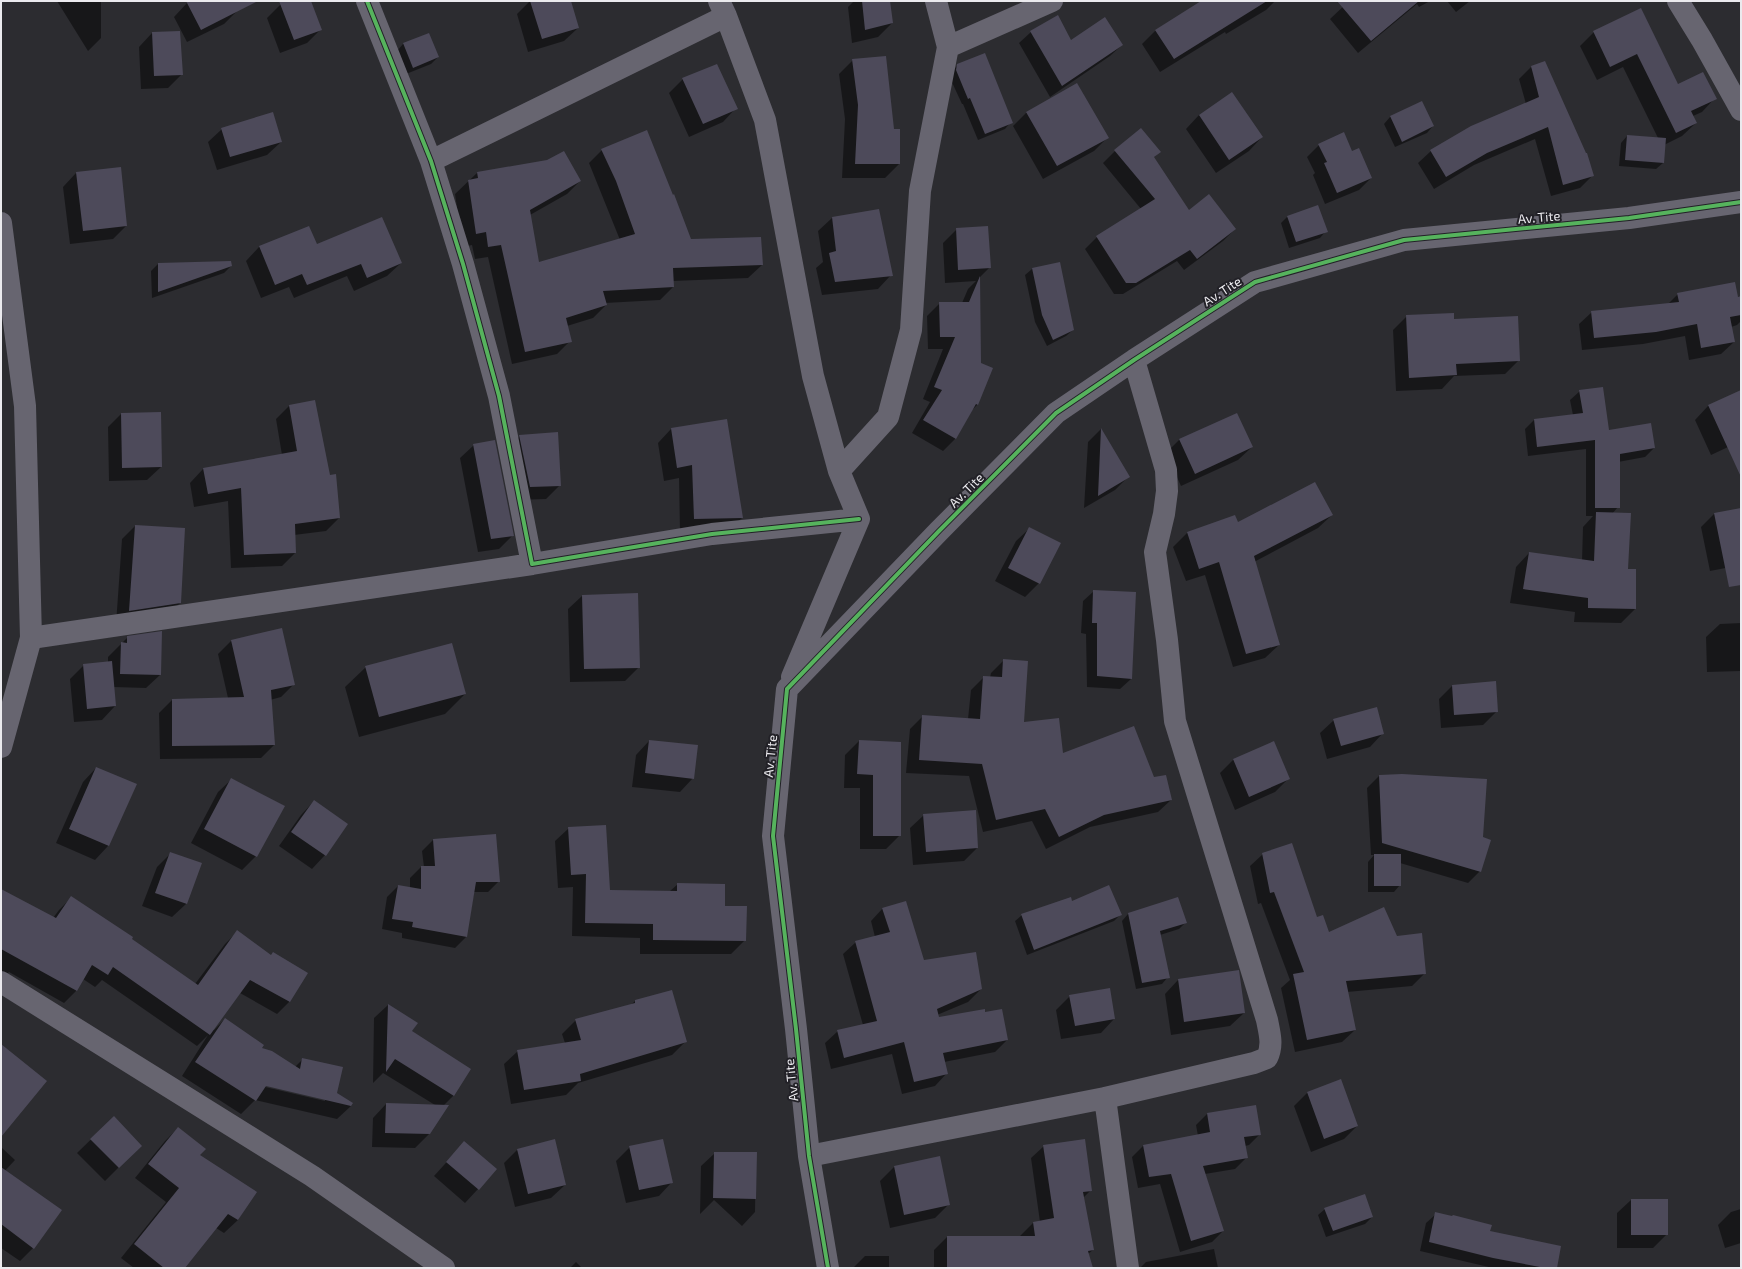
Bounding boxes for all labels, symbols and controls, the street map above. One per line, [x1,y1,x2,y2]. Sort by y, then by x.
street label: Av. Tite [1517,207,1561,227]
street label: Av. Tite [1200,273,1244,309]
street label: Av. Tite [945,469,987,511]
street label: Av. Tite [760,734,780,778]
street label: Av. Tite [781,1058,801,1102]

